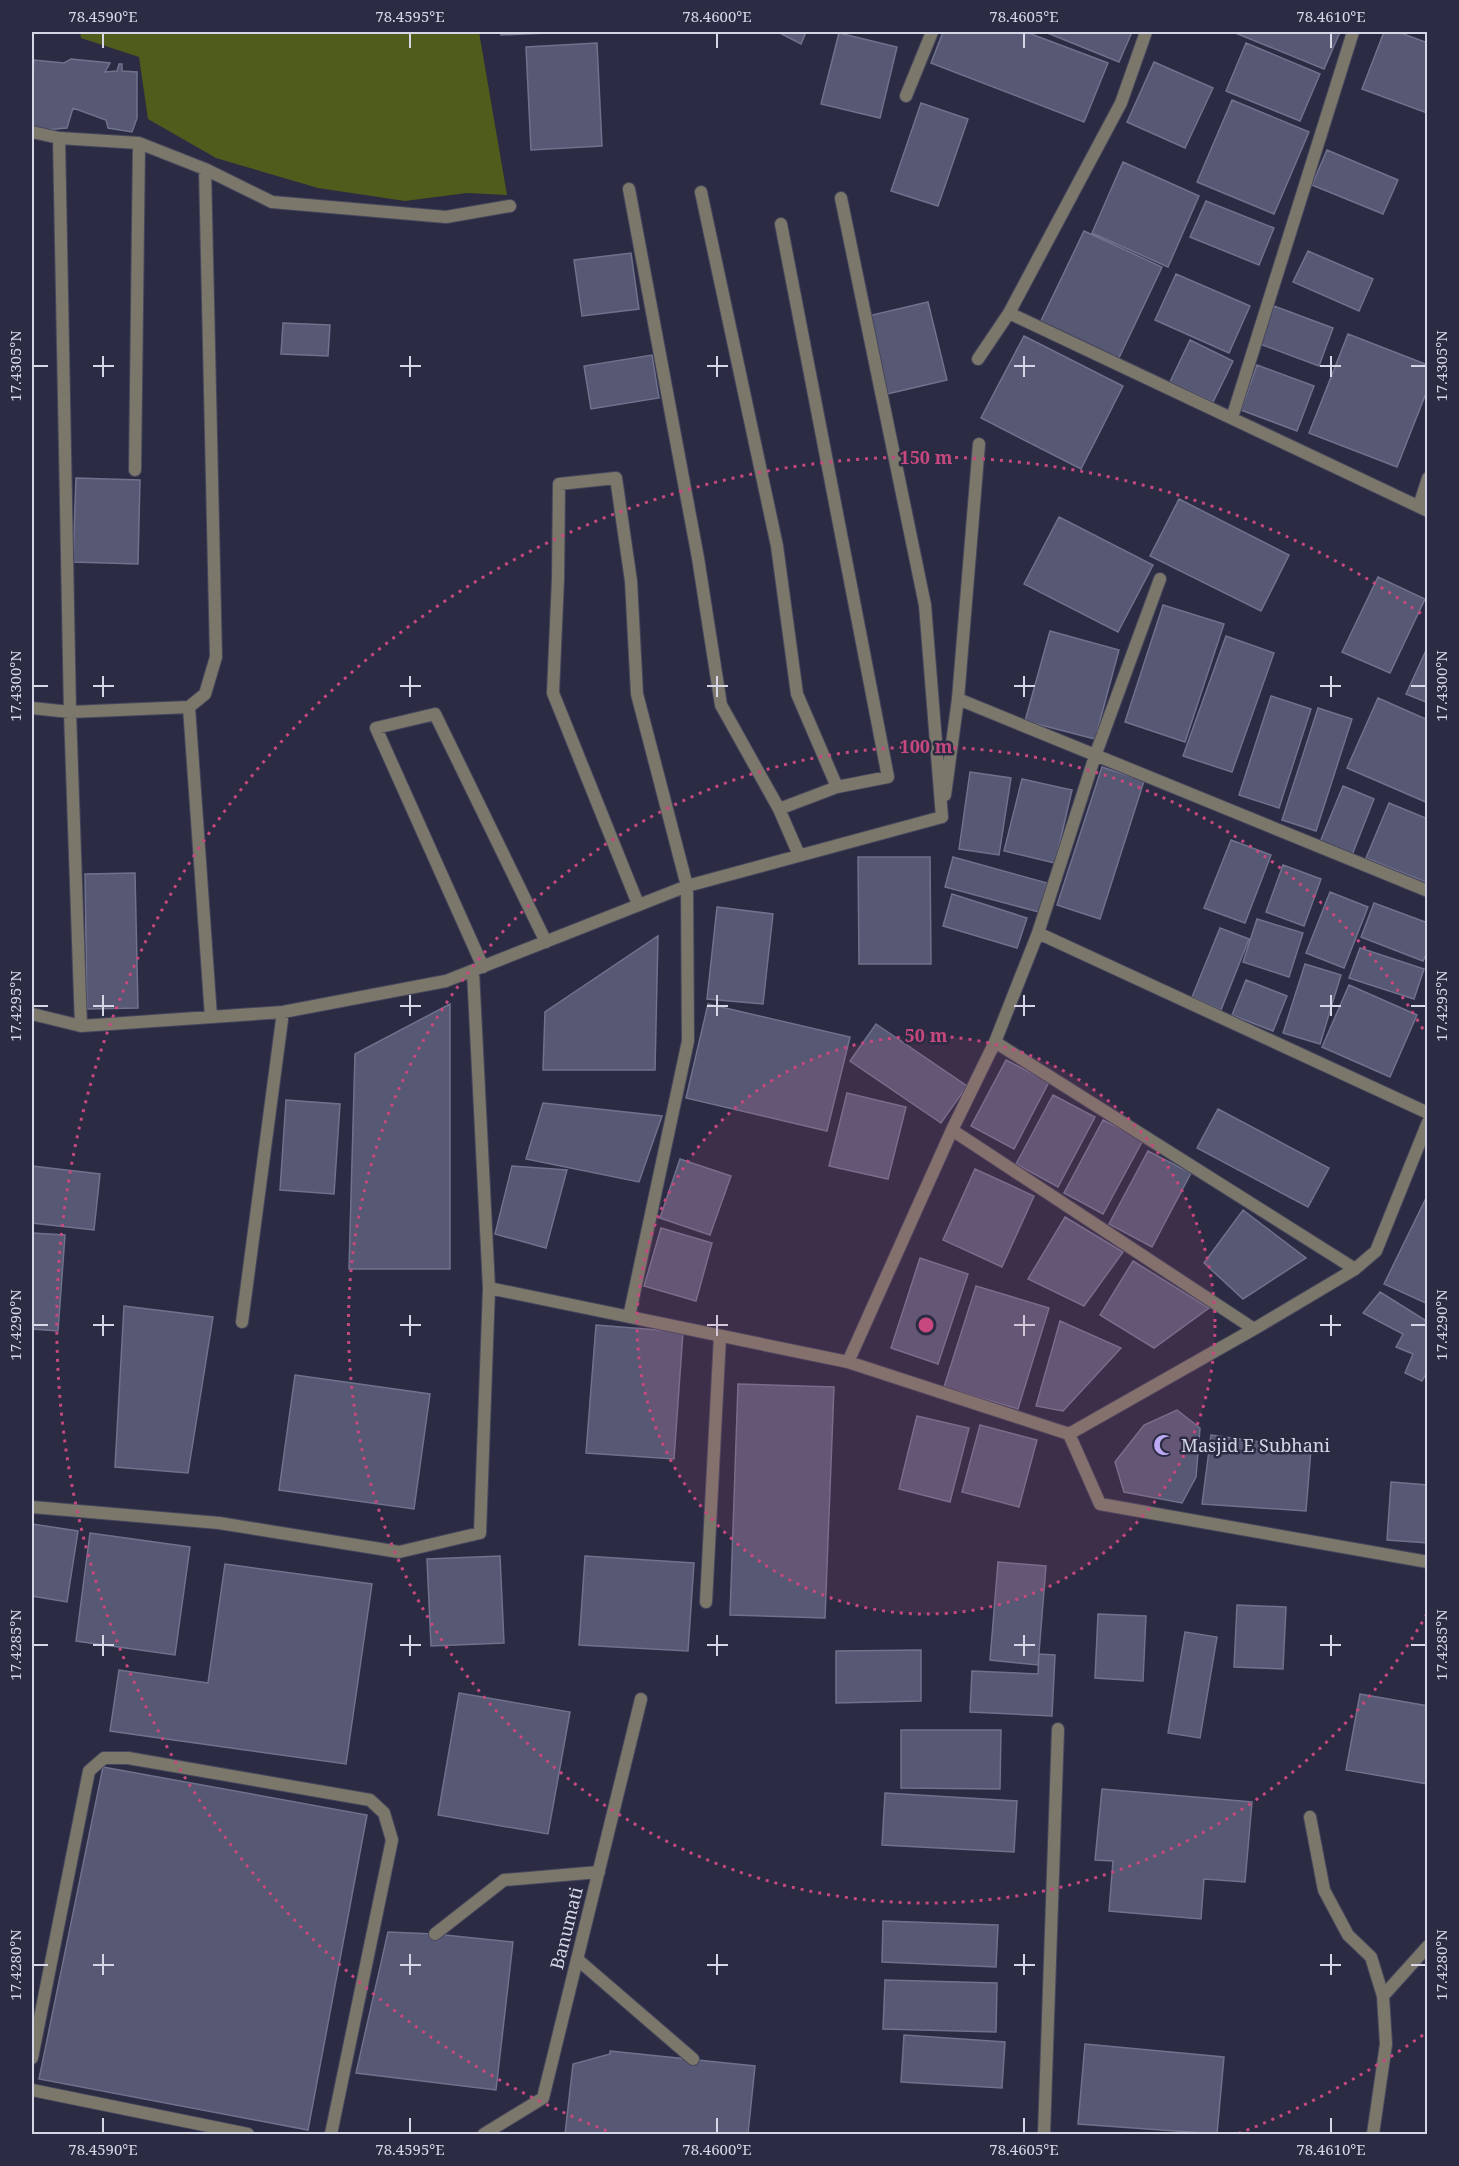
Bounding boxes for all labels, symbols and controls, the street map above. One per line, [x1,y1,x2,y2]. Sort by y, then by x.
text: 78.4590°E [68,6,138,26]
text: 78.4595°E [375,6,445,26]
text: 78.4600°E [682,6,752,26]
text: 78.4605°E [989,6,1059,26]
text: 78.4610°E [1296,6,1366,26]
text: 17.4305°N [5,330,25,402]
text: 17.4305°N [1431,330,1451,402]
text: 150 m [900,445,953,469]
text: 17.4300°N [5,650,25,722]
text: 17.4300°N [1431,650,1451,722]
text: 100 m [900,734,953,758]
text: 17.4295°N [5,970,25,1042]
text: 17.4295°N [1431,970,1451,1042]
text: 50 m [905,1023,948,1047]
text: 17.4290°N [5,1289,25,1361]
text: 17.4290°N [1431,1289,1451,1361]
centre of rings [916,1315,936,1335]
mosque icon: Masjid E Subhani [1152,1433,1176,1457]
place label: Masjid E Subhani [1181,1433,1330,1457]
text: 17.4285°N [5,1609,25,1681]
text: 17.4285°N [1431,1609,1451,1681]
street label: Banumati [544,1884,588,1972]
text: 17.4280°N [5,1929,25,2001]
text: 17.4280°N [1431,1929,1451,2001]
text: 78.4590°E [68,2139,138,2159]
text: 78.4595°E [375,2139,445,2159]
text: 78.4600°E [682,2139,752,2159]
text: 78.4605°E [989,2139,1059,2159]
text: 78.4610°E [1296,2139,1366,2159]

